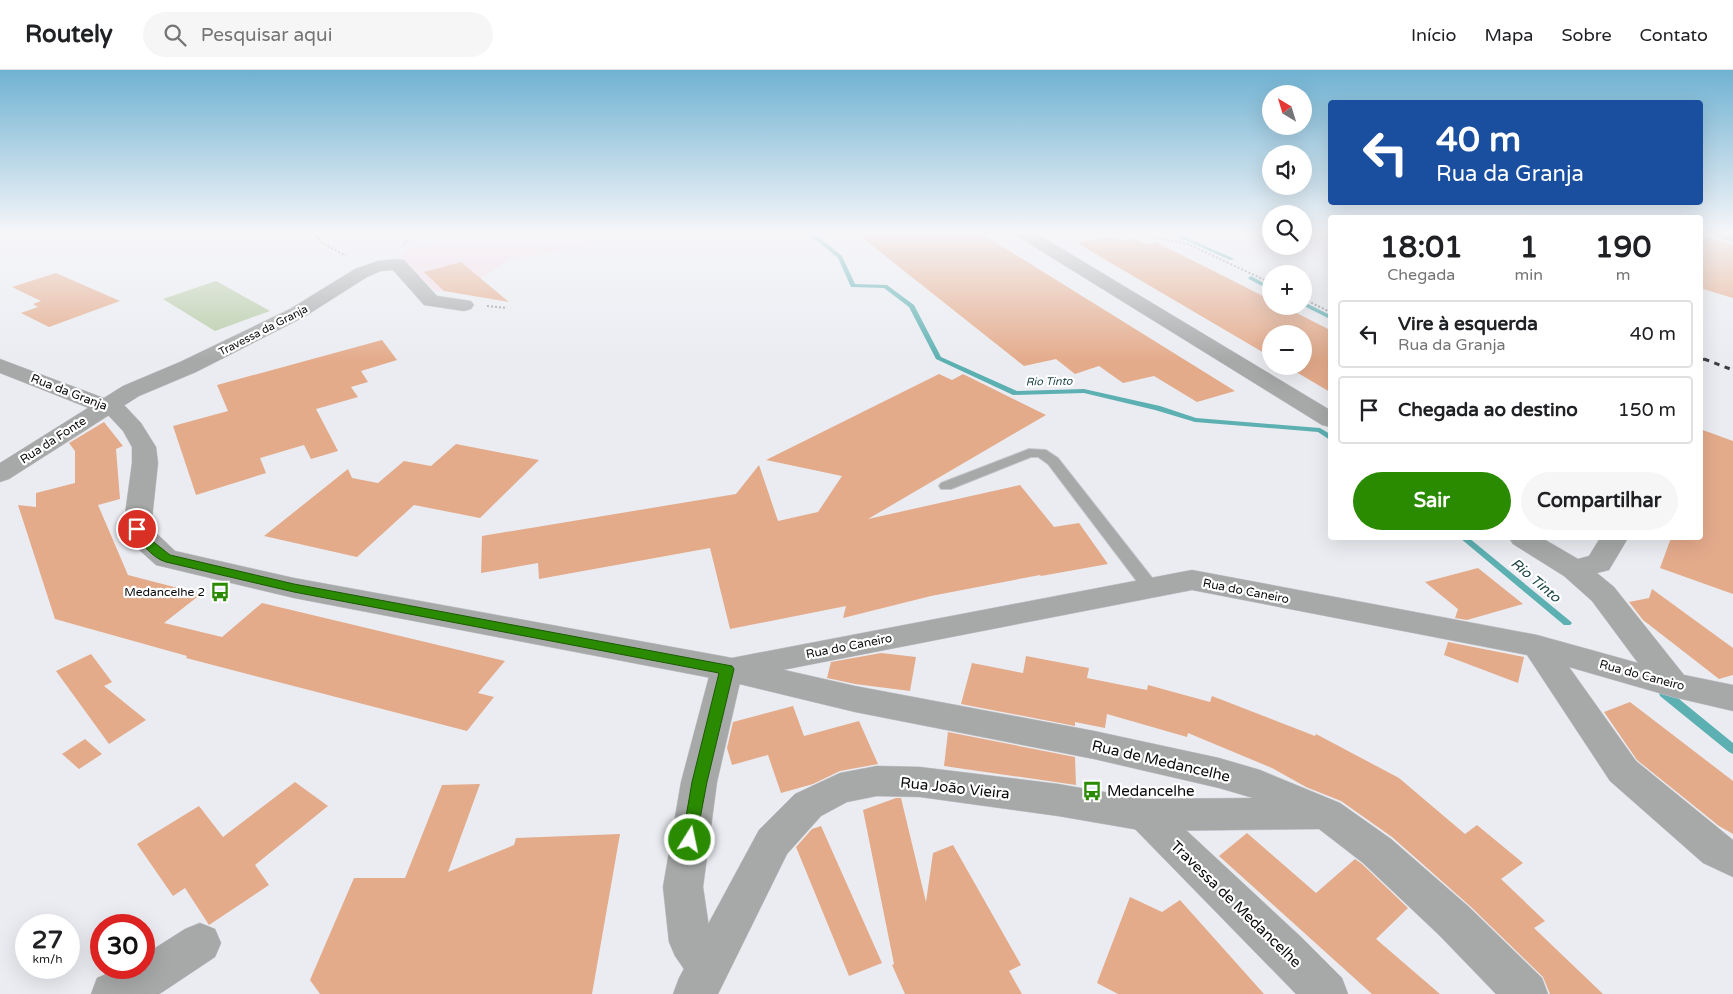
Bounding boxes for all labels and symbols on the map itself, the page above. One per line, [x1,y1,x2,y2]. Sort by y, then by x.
north arrow [1262,85,1312,135]
street label: Travessa da Granja [216,302,310,359]
street label: Rua da Granja [29,371,109,413]
water label: Rio Tinto [1025,375,1074,388]
street label: Rua da Fonte [17,413,89,466]
pin [116,508,158,550]
water label: Rio Tinto [1507,555,1565,607]
street label: Rua do Caneiro [1202,576,1290,606]
bus stop icon: Medancelhe 2 [209,581,231,603]
place label: Medancelhe 2 [124,585,205,599]
street label: Rua do Caneiro [805,631,893,661]
street label: Rua do Caneiro [1598,657,1686,693]
street label: Rua de Medancelhe [1090,736,1232,786]
street label: Rua João Vieira [899,773,1011,803]
bus stop icon: Medancelhe [1081,780,1103,802]
place label: Medancelhe [1107,782,1195,800]
position arrow [663,813,715,865]
street label: Travessa de Medancelhe [1167,837,1305,971]
speed limit sign: 30 [90,914,155,979]

